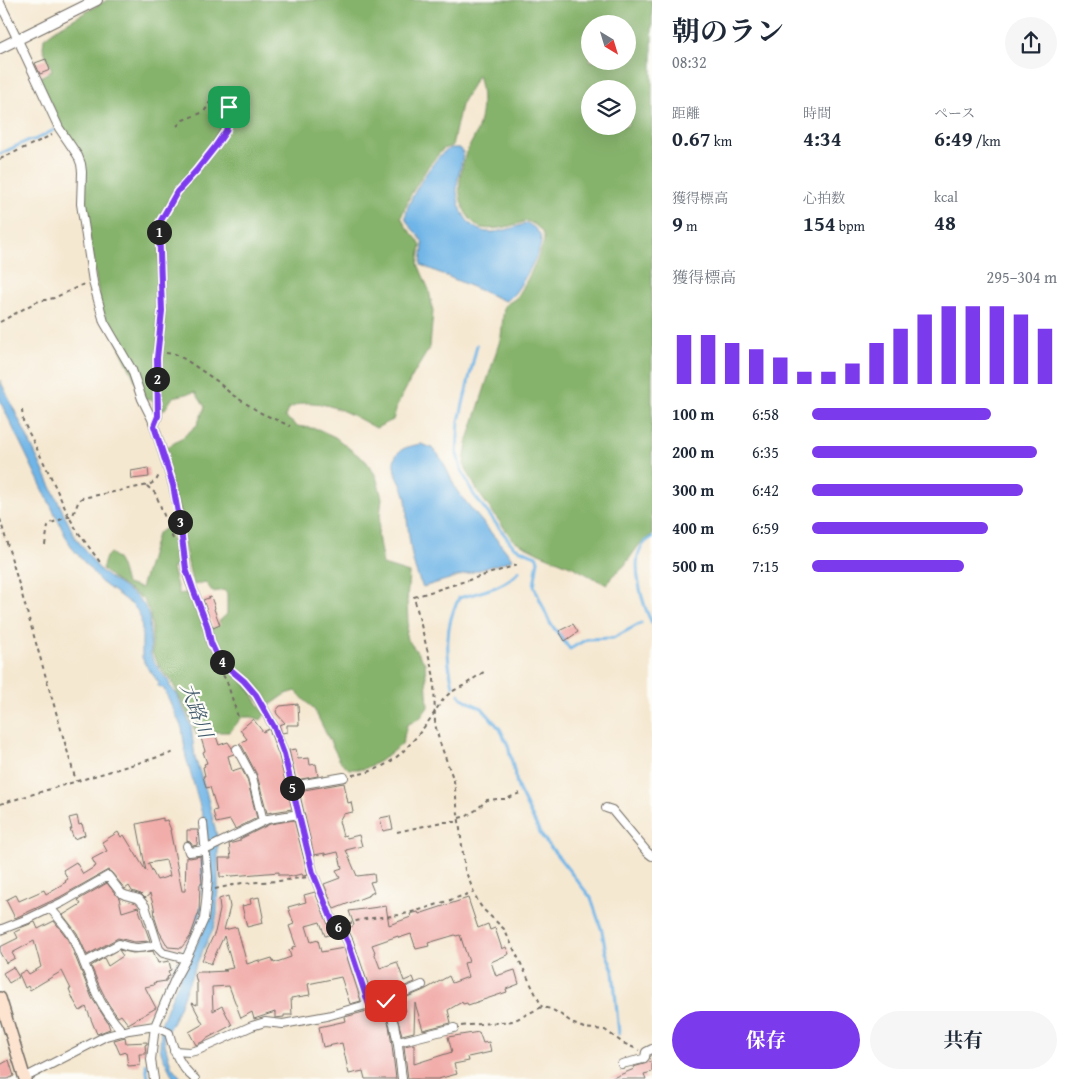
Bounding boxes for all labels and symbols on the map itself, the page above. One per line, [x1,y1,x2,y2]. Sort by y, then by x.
north arrow [581,15,636,70]
pin [208,86,250,128]
pin: 1 [146,220,172,244]
pin: 2 [144,366,170,392]
pin: 3 [168,510,192,534]
pin: 4 [210,650,234,674]
water label: 大路川 [174,678,221,743]
pin: 5 [280,776,304,800]
pin: 6 [326,914,350,940]
pin [365,980,407,1022]

